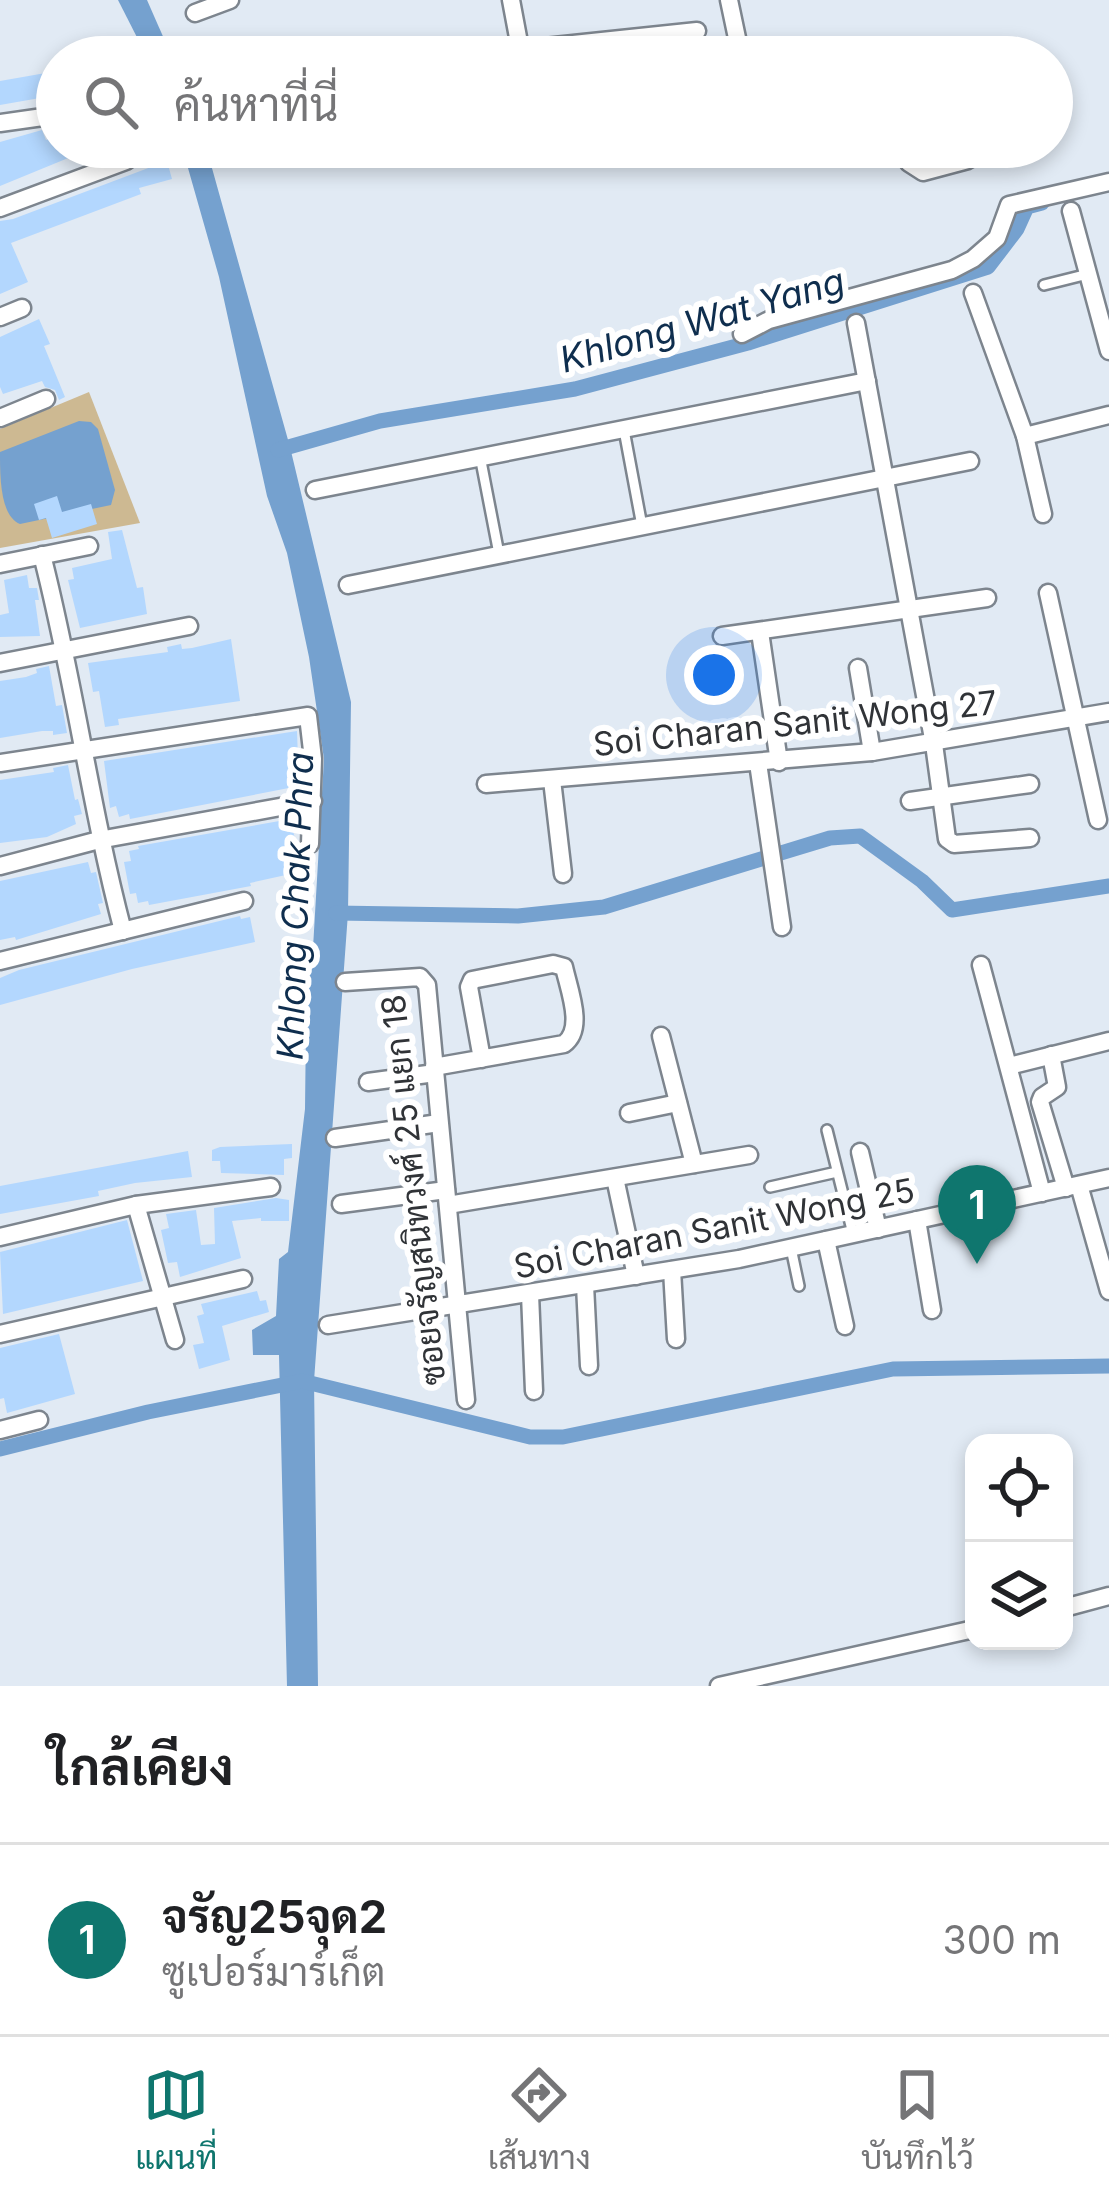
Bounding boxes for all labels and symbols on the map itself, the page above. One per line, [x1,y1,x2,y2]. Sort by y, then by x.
water label: Khlong Wat Yang [555,258,849,382]
your location [684,645,744,705]
street label: Soi Charan Sanit Wong 27 [591,682,999,764]
water label: Khlong Chak Phra [268,751,322,1061]
street label: ซอยจรัญสนิทวงศ์ 25 แยก 18 [373,993,453,1387]
pin: 1 [938,1165,1016,1264]
street label: Soi Charan Sanit Wong 25 [510,1170,918,1286]

